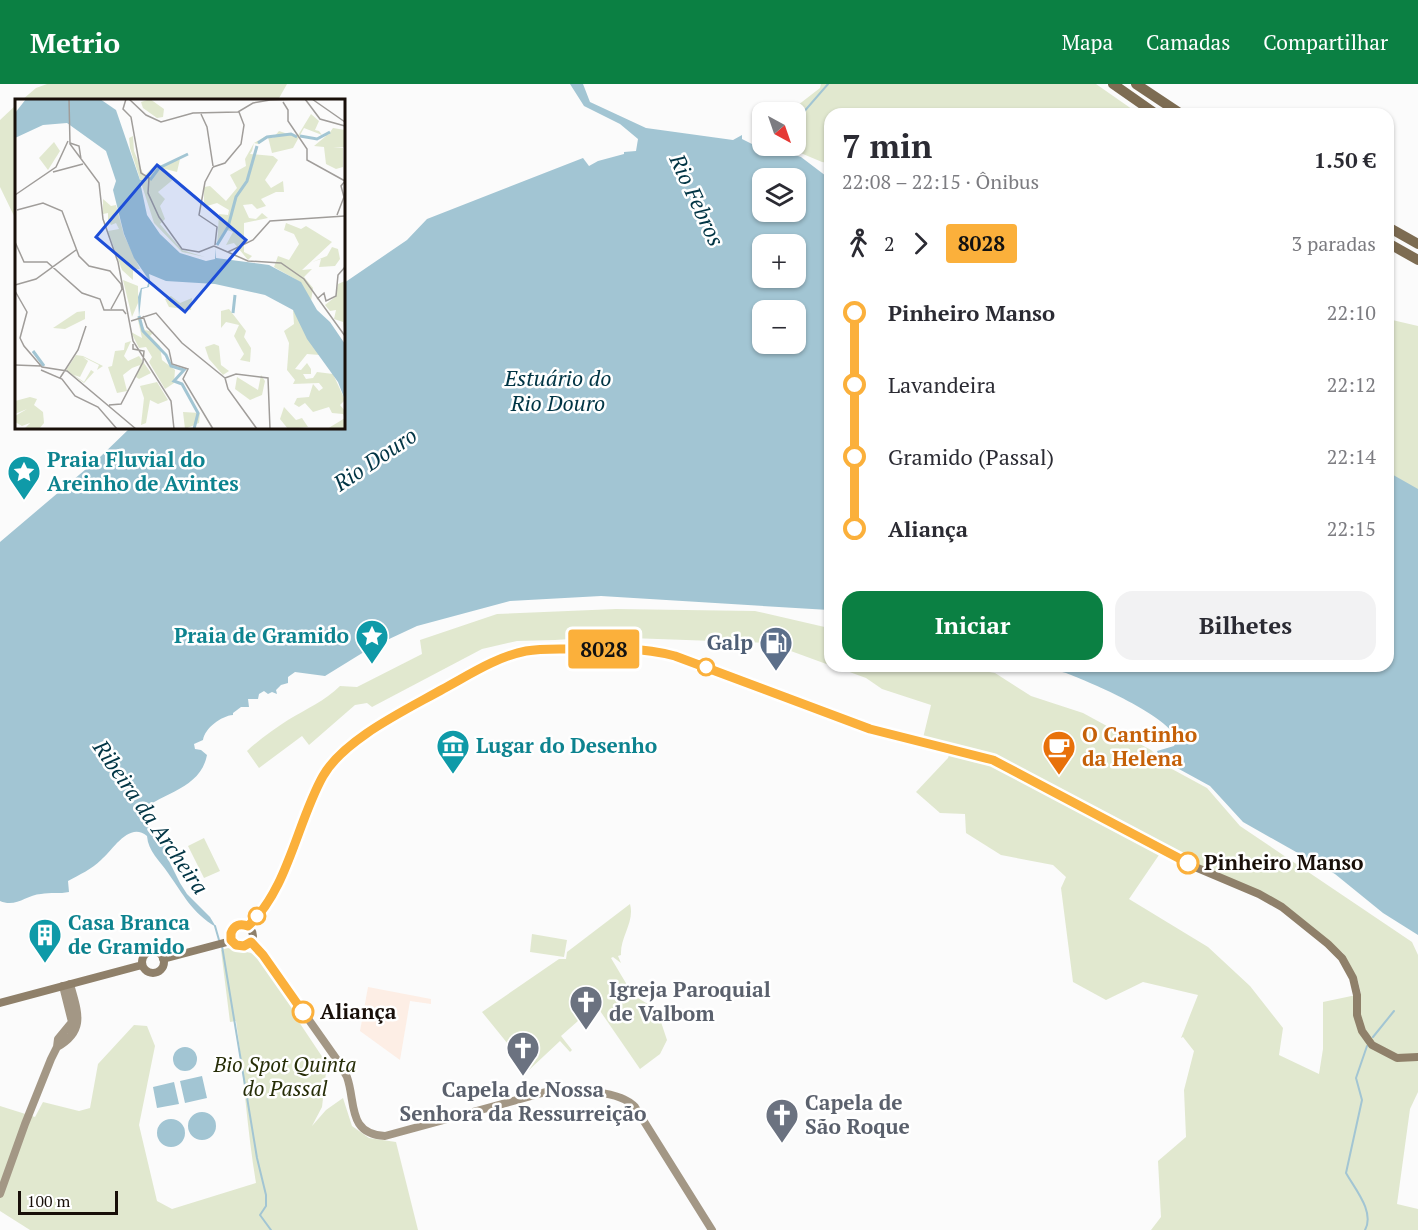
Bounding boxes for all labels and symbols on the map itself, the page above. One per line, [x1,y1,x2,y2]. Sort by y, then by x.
inset map [15,99,345,429]
north arrow [752,102,806,156]
water label: Rio Febros [663,148,731,251]
water label: Estuário do Rio Douro [504,363,611,417]
water label: Rio Douro [327,420,422,498]
place label: Praia Fluvial do Areinho de Avintes [47,445,239,497]
place icon: Praia Fluvial do Areinho de Avintes [6,454,42,501]
place icon: Praia de Gramido [354,618,390,665]
place label: Praia de Gramido [174,621,349,649]
fuel station icon: Galp [758,625,794,672]
place label: Galp [707,628,753,656]
line badge: 8028 [562,630,646,668]
unlabelled marker [697,658,715,676]
place label: O Cantinho da Helena [1082,720,1197,772]
museum icon: Lugar do Desenho [435,728,471,775]
cafe icon: O Cantinho da Helena [1041,729,1077,776]
place label: Lugar do Desenho [476,731,657,759]
water label: Ribeira da Archeira [87,733,216,900]
place label: Pinheiro Manso [1204,848,1364,876]
marker: Pinheiro Manso [1177,852,1199,874]
unlabelled marker [248,907,266,925]
place label: Casa Branca de Gramido [68,908,190,960]
building icon: Casa Branca de Gramido [27,917,63,964]
place label: Igreja Paroquial de Valbom [609,975,771,1027]
church icon: Igreja Paroquial de Valbom [568,984,604,1031]
place label: Aliança [320,997,397,1025]
marker: Aliança [292,1001,314,1023]
church icon: Capela de Nossa Senhora da Ressurreição [505,1030,541,1077]
park label: Bio Spot Quinta do Passal [213,1050,356,1102]
place label: Capela de Nossa Senhora da Ressurreição [400,1075,646,1127]
place label: Capela de São Roque [805,1088,910,1140]
church icon: Capela de São Roque [764,1097,800,1144]
scale bar [18,1188,118,1216]

